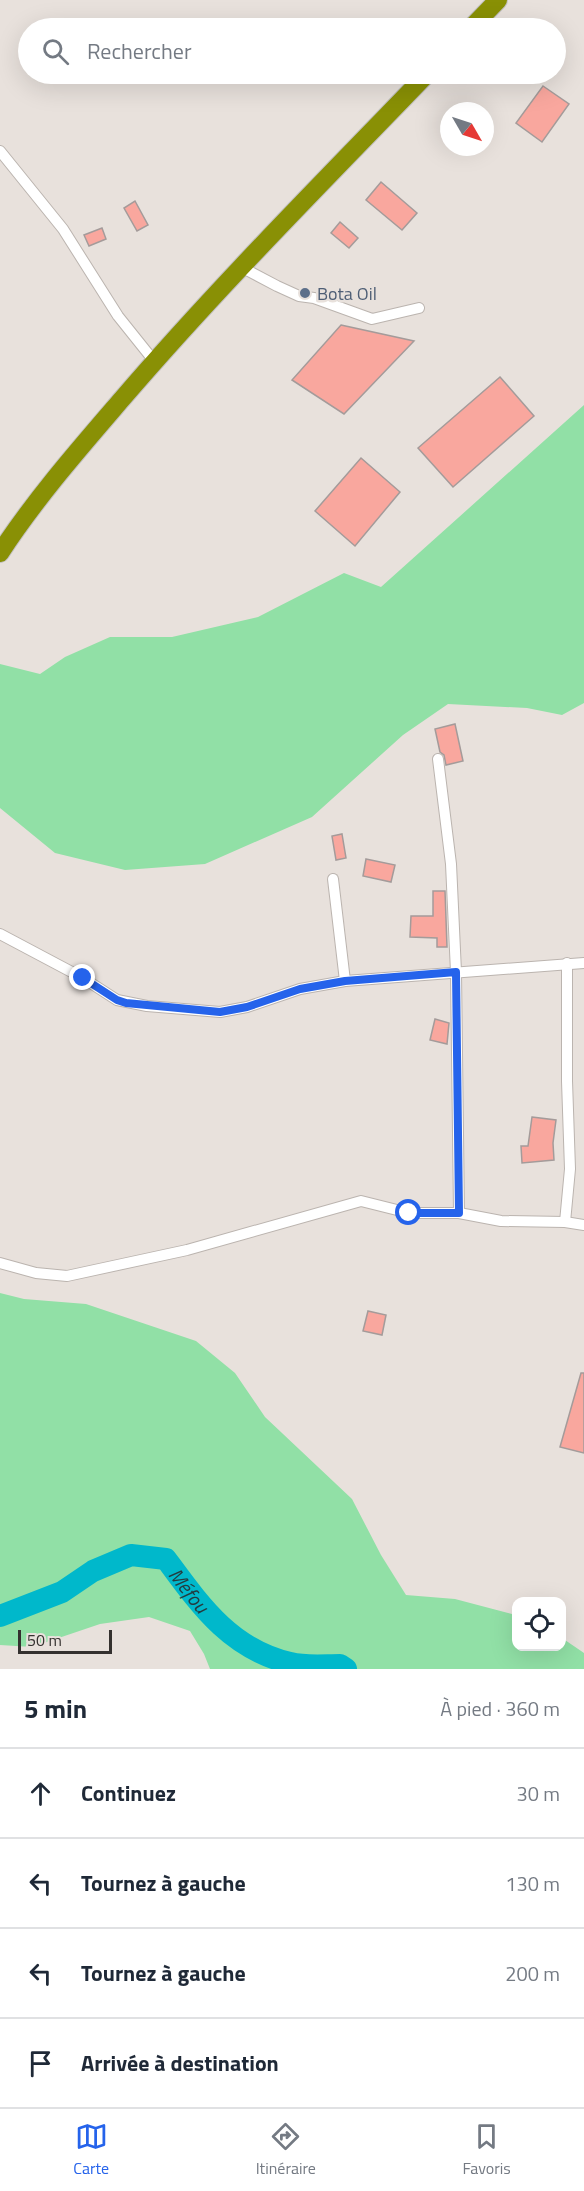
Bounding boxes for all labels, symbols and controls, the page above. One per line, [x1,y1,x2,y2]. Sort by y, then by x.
search box [18,18,566,84]
text: Rechercher [87,34,192,68]
icon: search [39,35,72,68]
north arrow [440,102,494,156]
place label: Bota Oil [317,280,377,307]
marker: Bota Oil [298,286,312,300]
route end [69,964,95,990]
route start [395,1199,421,1225]
water label: Méfou [162,1561,218,1620]
map controls [512,1597,566,1651]
button: locate [512,1597,566,1651]
scale bar [18,1627,112,1654]
text: 50 m [27,1628,62,1652]
text: 5 min [24,1689,87,1728]
text: À pied · 360 m [440,1693,560,1724]
text: Continuez [81,1776,176,1810]
icon: ahead [24,1777,57,1810]
text: 30 m [516,1778,560,1809]
text: Tournez à gauche [81,1866,246,1900]
icon: left [24,1867,57,1900]
text: 130 m [505,1868,560,1899]
text: Tournez à gauche [81,1956,246,1990]
icon: left [24,1957,57,1990]
text: 200 m [505,1958,560,1989]
text: Arrivée à destination [81,2046,279,2080]
icon: arrive [24,2047,57,2080]
tab: Carte [73,2120,109,2180]
tab: Itinéraire [256,2120,316,2180]
tab: Favoris [462,2120,511,2180]

